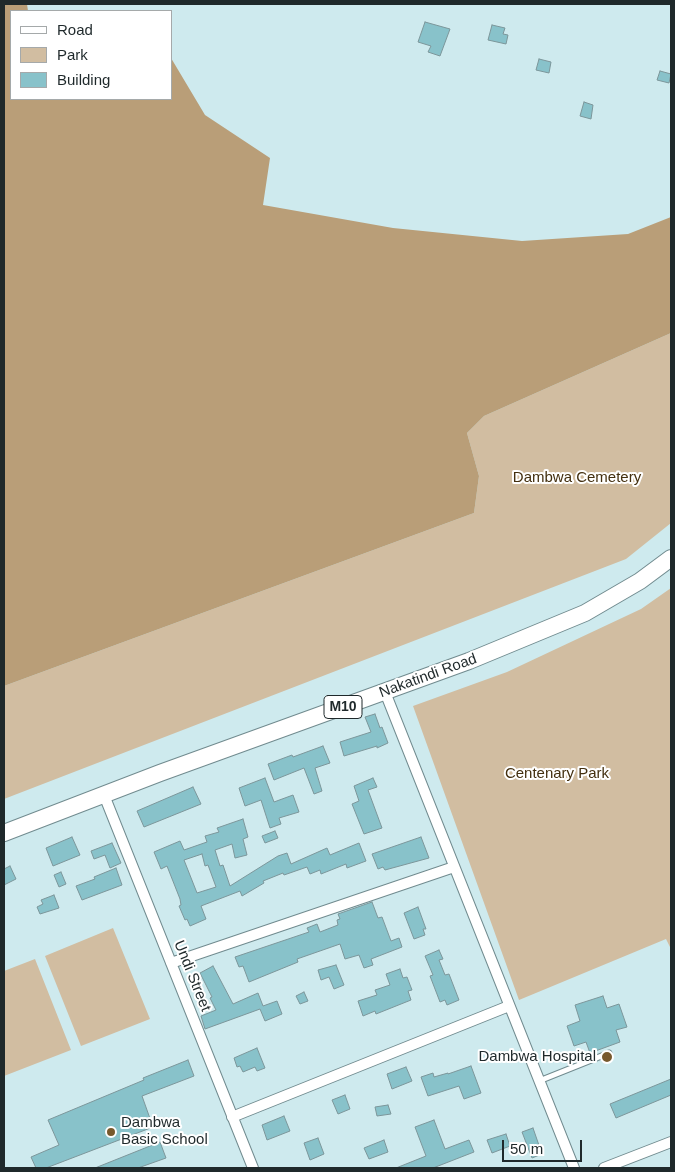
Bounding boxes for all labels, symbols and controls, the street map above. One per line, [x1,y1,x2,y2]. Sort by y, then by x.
legend [10,10,172,100]
text: Road [57,21,93,38]
text: Park [57,46,88,63]
text: Building [57,71,110,88]
park label: Dambwa Cemetery [513,469,641,487]
street label: Nakatindi Road [377,650,479,702]
road number: M10 [324,696,362,719]
park label: Centenary Park [505,765,609,783]
street label: Undi Street [170,938,214,1014]
place label: Dambwa Hospital [478,1048,596,1066]
marker: Dambwa Hospital [600,1050,614,1064]
place label: Dambwa Basic School [121,1114,208,1149]
marker: Dambwa Basic School [105,1126,117,1138]
scale bar [505,1130,585,1162]
text: 50 m [510,1140,543,1157]

